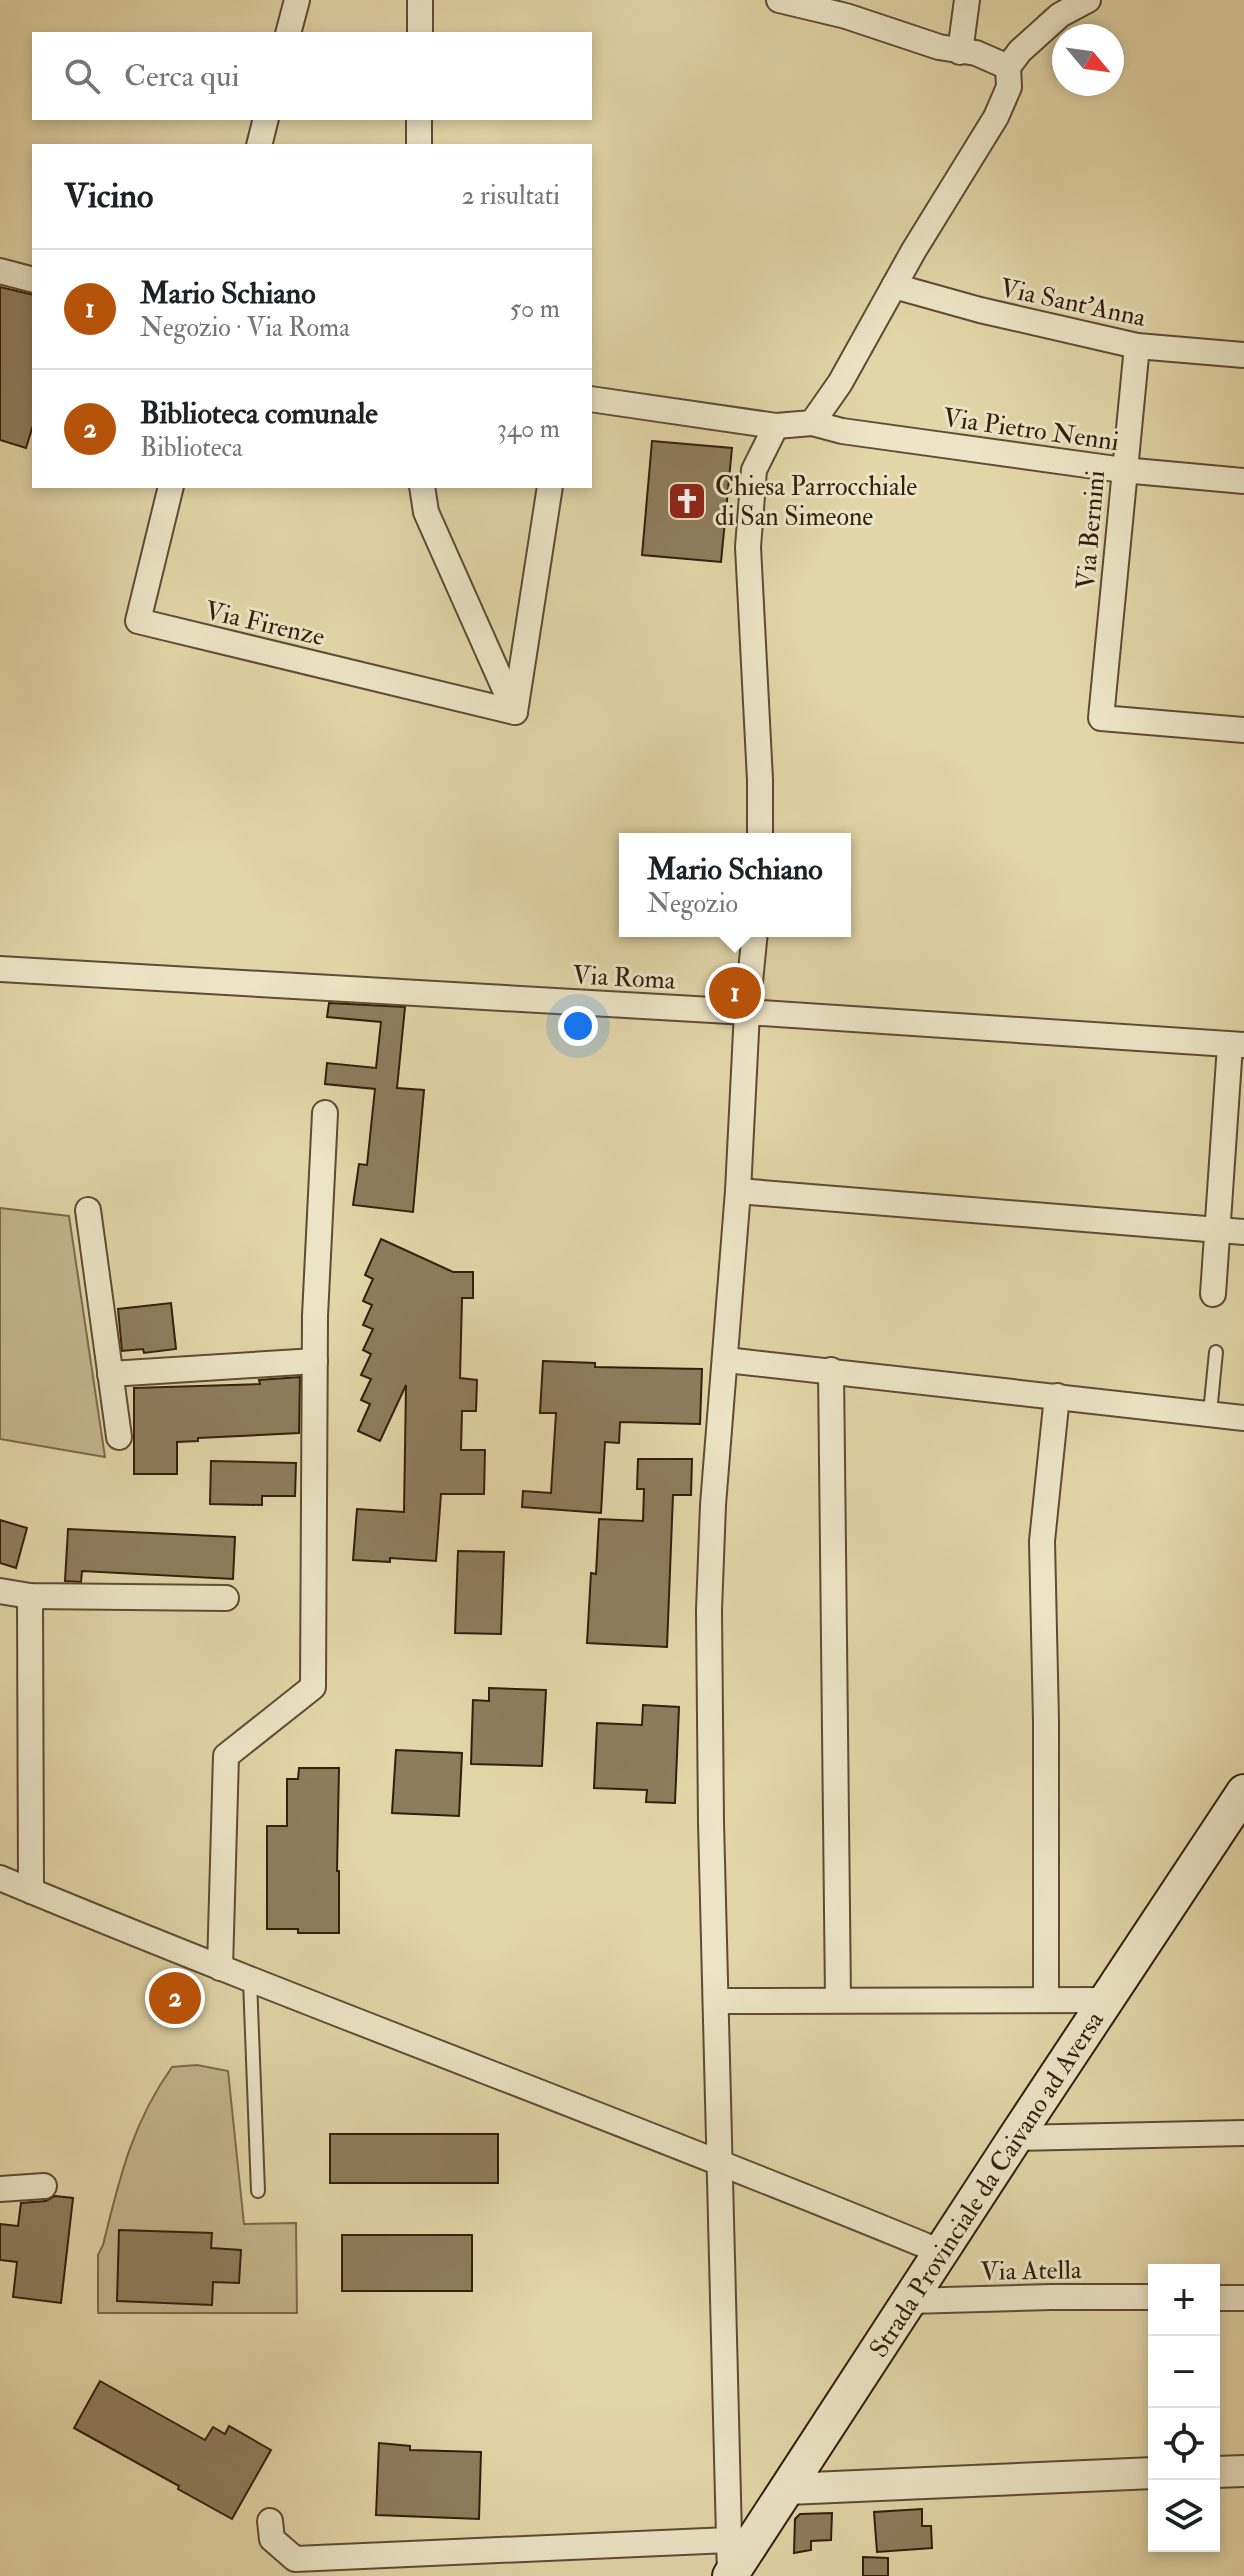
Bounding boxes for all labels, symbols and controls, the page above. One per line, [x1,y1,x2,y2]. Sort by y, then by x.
north arrow [1052,24,1124,96]
search box [32,32,592,120]
icon: search [60,54,104,98]
text: Cerca qui [124,58,240,95]
text: Vicino [64,175,153,218]
text: 2 risultati [461,180,560,212]
street label: Via Sant'Anna [997,272,1149,334]
text: Mario Schiano [140,275,316,312]
text: 1 [85,293,95,325]
text: 50 m [510,293,560,325]
text: Negozio · Via Roma [140,312,350,344]
text: Biblioteca comunale [140,395,378,432]
street label: Via Pietro Nenni [941,402,1121,458]
text: 2 [83,413,97,445]
text: 340 m [497,413,560,445]
text: Biblioteca [140,432,243,464]
street label: Via Bernini [1070,469,1112,591]
place label: Chiesa Parrocchiale di San Simeone [715,471,917,533]
church icon: Chiesa Parrocchiale di San Simeone [666,480,708,522]
street label: Via Firenze [202,595,328,653]
popup [619,833,851,937]
text: Mario Schiano [647,851,823,888]
text: Negozio [647,888,738,920]
street label: Via Roma [572,959,677,997]
pin: 1 [709,963,761,1023]
your location [558,1006,598,1046]
pin: 2 [149,1968,201,2028]
street label: Strada Provinciale da Caivano ad Aversa [863,2005,1111,2364]
street label: Via Atella [980,2254,1082,2288]
map controls [1148,2264,1220,2552]
button: + [1148,2264,1220,2336]
button: − [1148,2336,1220,2408]
button: locate [1148,2408,1220,2480]
button: layers [1148,2480,1220,2552]

